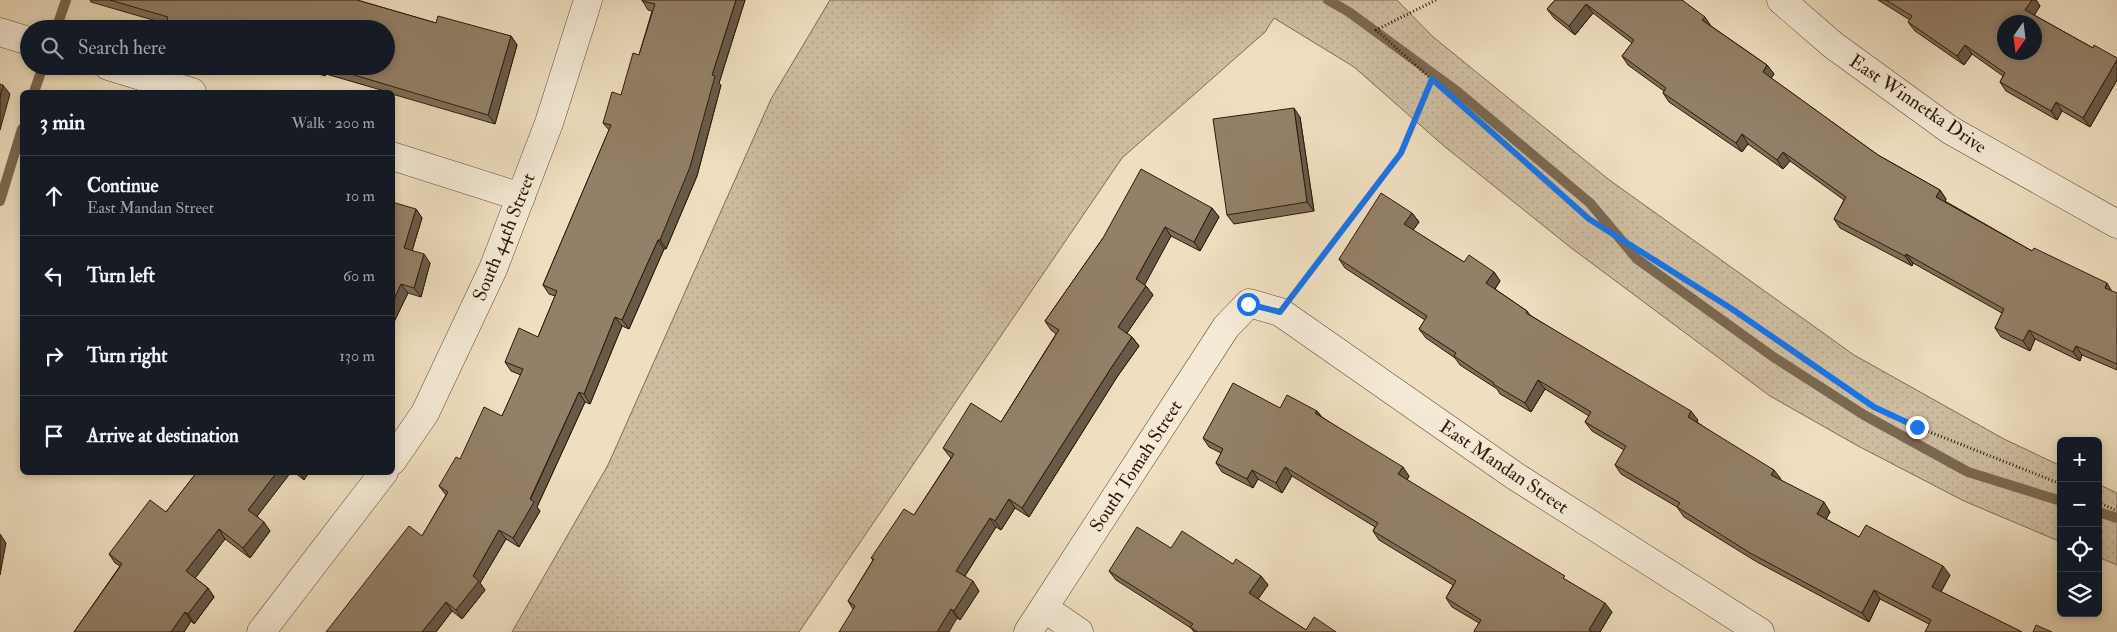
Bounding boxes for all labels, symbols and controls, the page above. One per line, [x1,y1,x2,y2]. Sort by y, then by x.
north arrow [1997,15,2042,60]
search box [20,20,395,75]
icon: search [38,34,66,62]
text: Search here [78,36,166,60]
street label: East Winnetka Drive [1845,49,1991,159]
text: 3 min [40,109,85,136]
text: Walk · 200 m [292,113,375,133]
street label: South 44th Street [467,169,541,305]
text: Continue [87,174,158,198]
icon: ahead [40,182,68,210]
text: 10 m [345,186,375,206]
text: East Mandan Street [87,198,214,218]
icon: left [40,262,68,290]
text: Turn left [87,264,155,288]
text: 60 m [343,266,375,286]
route start [1237,293,1260,316]
icon: right [40,342,68,370]
text: Turn right [87,344,167,368]
text: 130 m [339,346,375,366]
street label: South Tomah Street [1084,395,1188,537]
street label: East Mandan Street [1435,415,1573,519]
route end [1906,416,1929,439]
icon: arrive [40,422,68,450]
text: Arrive at destination [87,424,239,448]
map controls [2057,437,2102,617]
button: + [2057,437,2102,482]
button: − [2057,482,2102,527]
button: locate [2057,527,2102,572]
button: layers [2057,572,2102,617]

